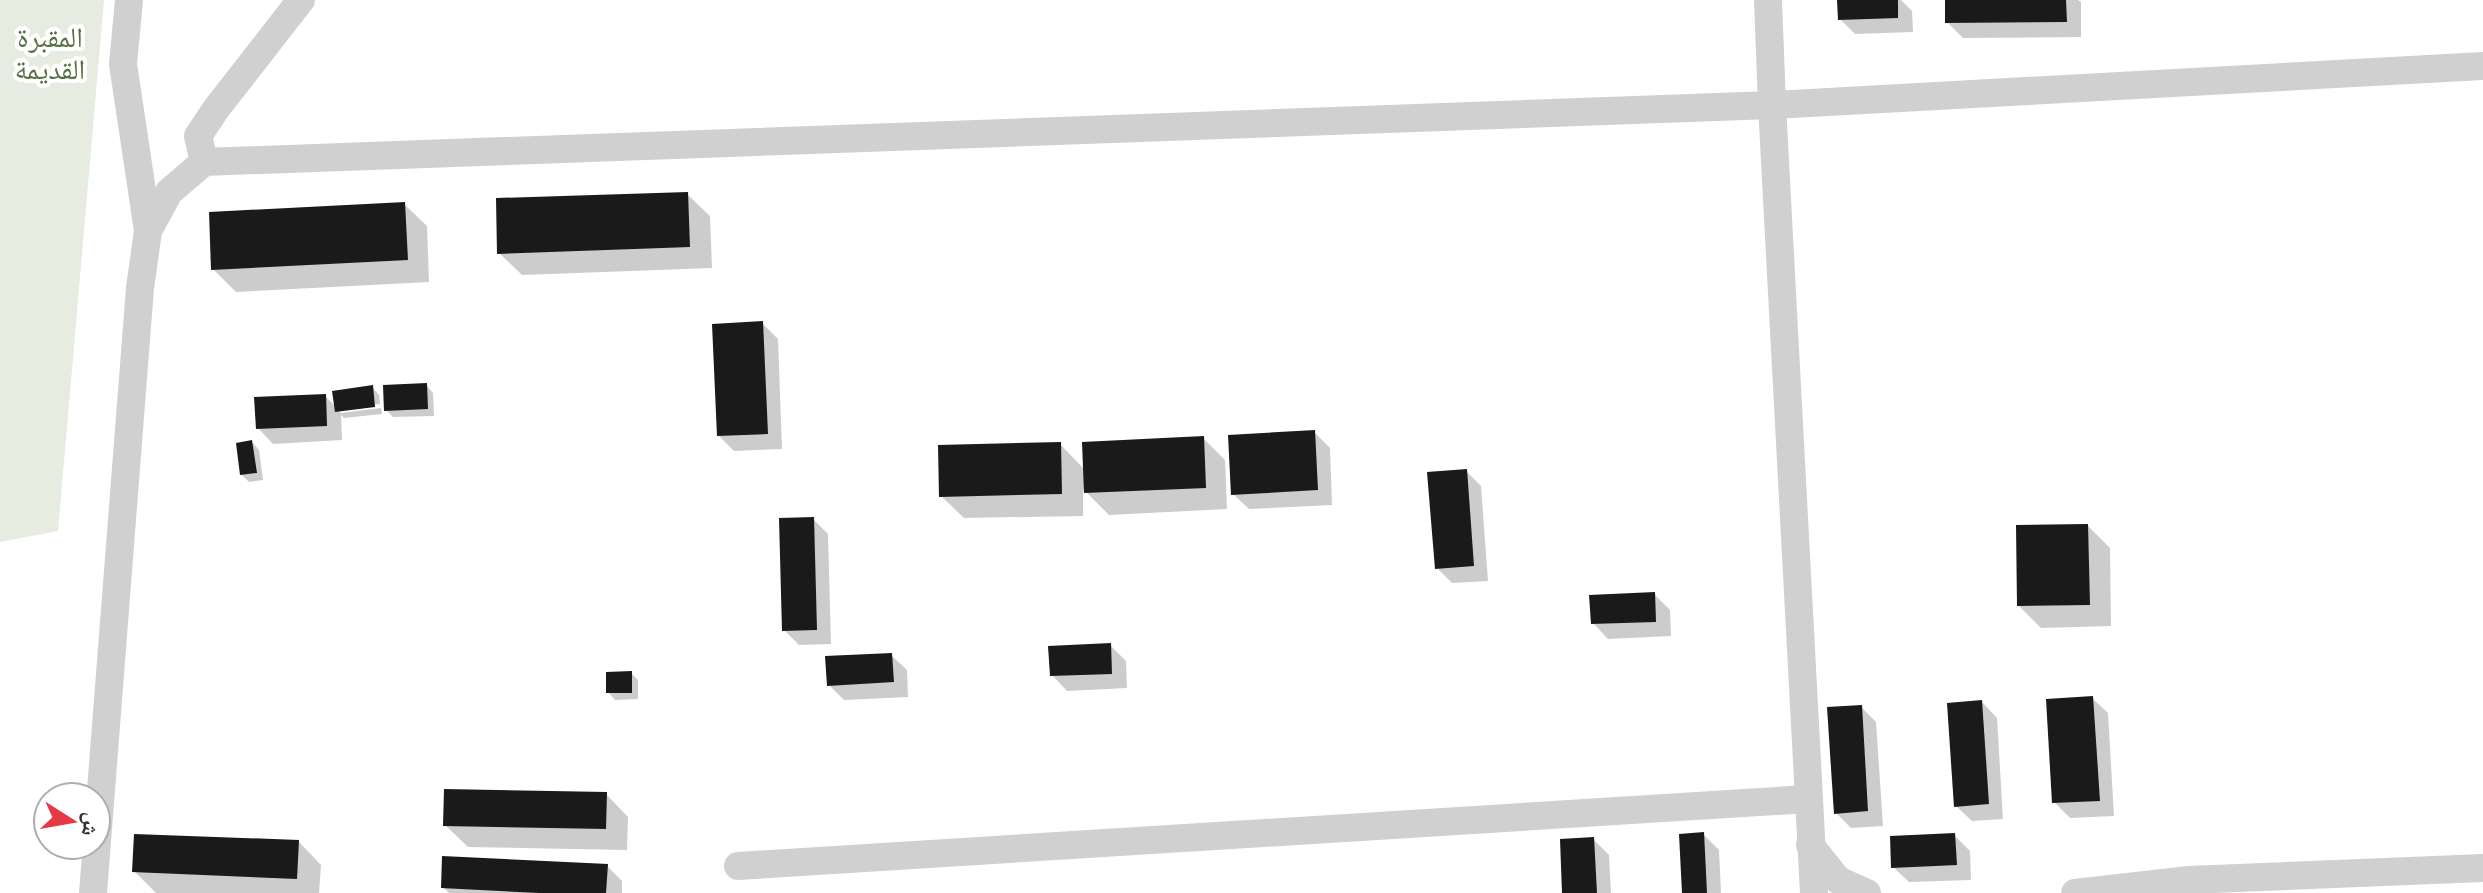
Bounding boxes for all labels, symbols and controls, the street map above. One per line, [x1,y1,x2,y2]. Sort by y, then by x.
park label: المقبرة القديمة [15,22,85,85]
north arrow [32,781,112,861]
text: ش [76,811,106,839]

